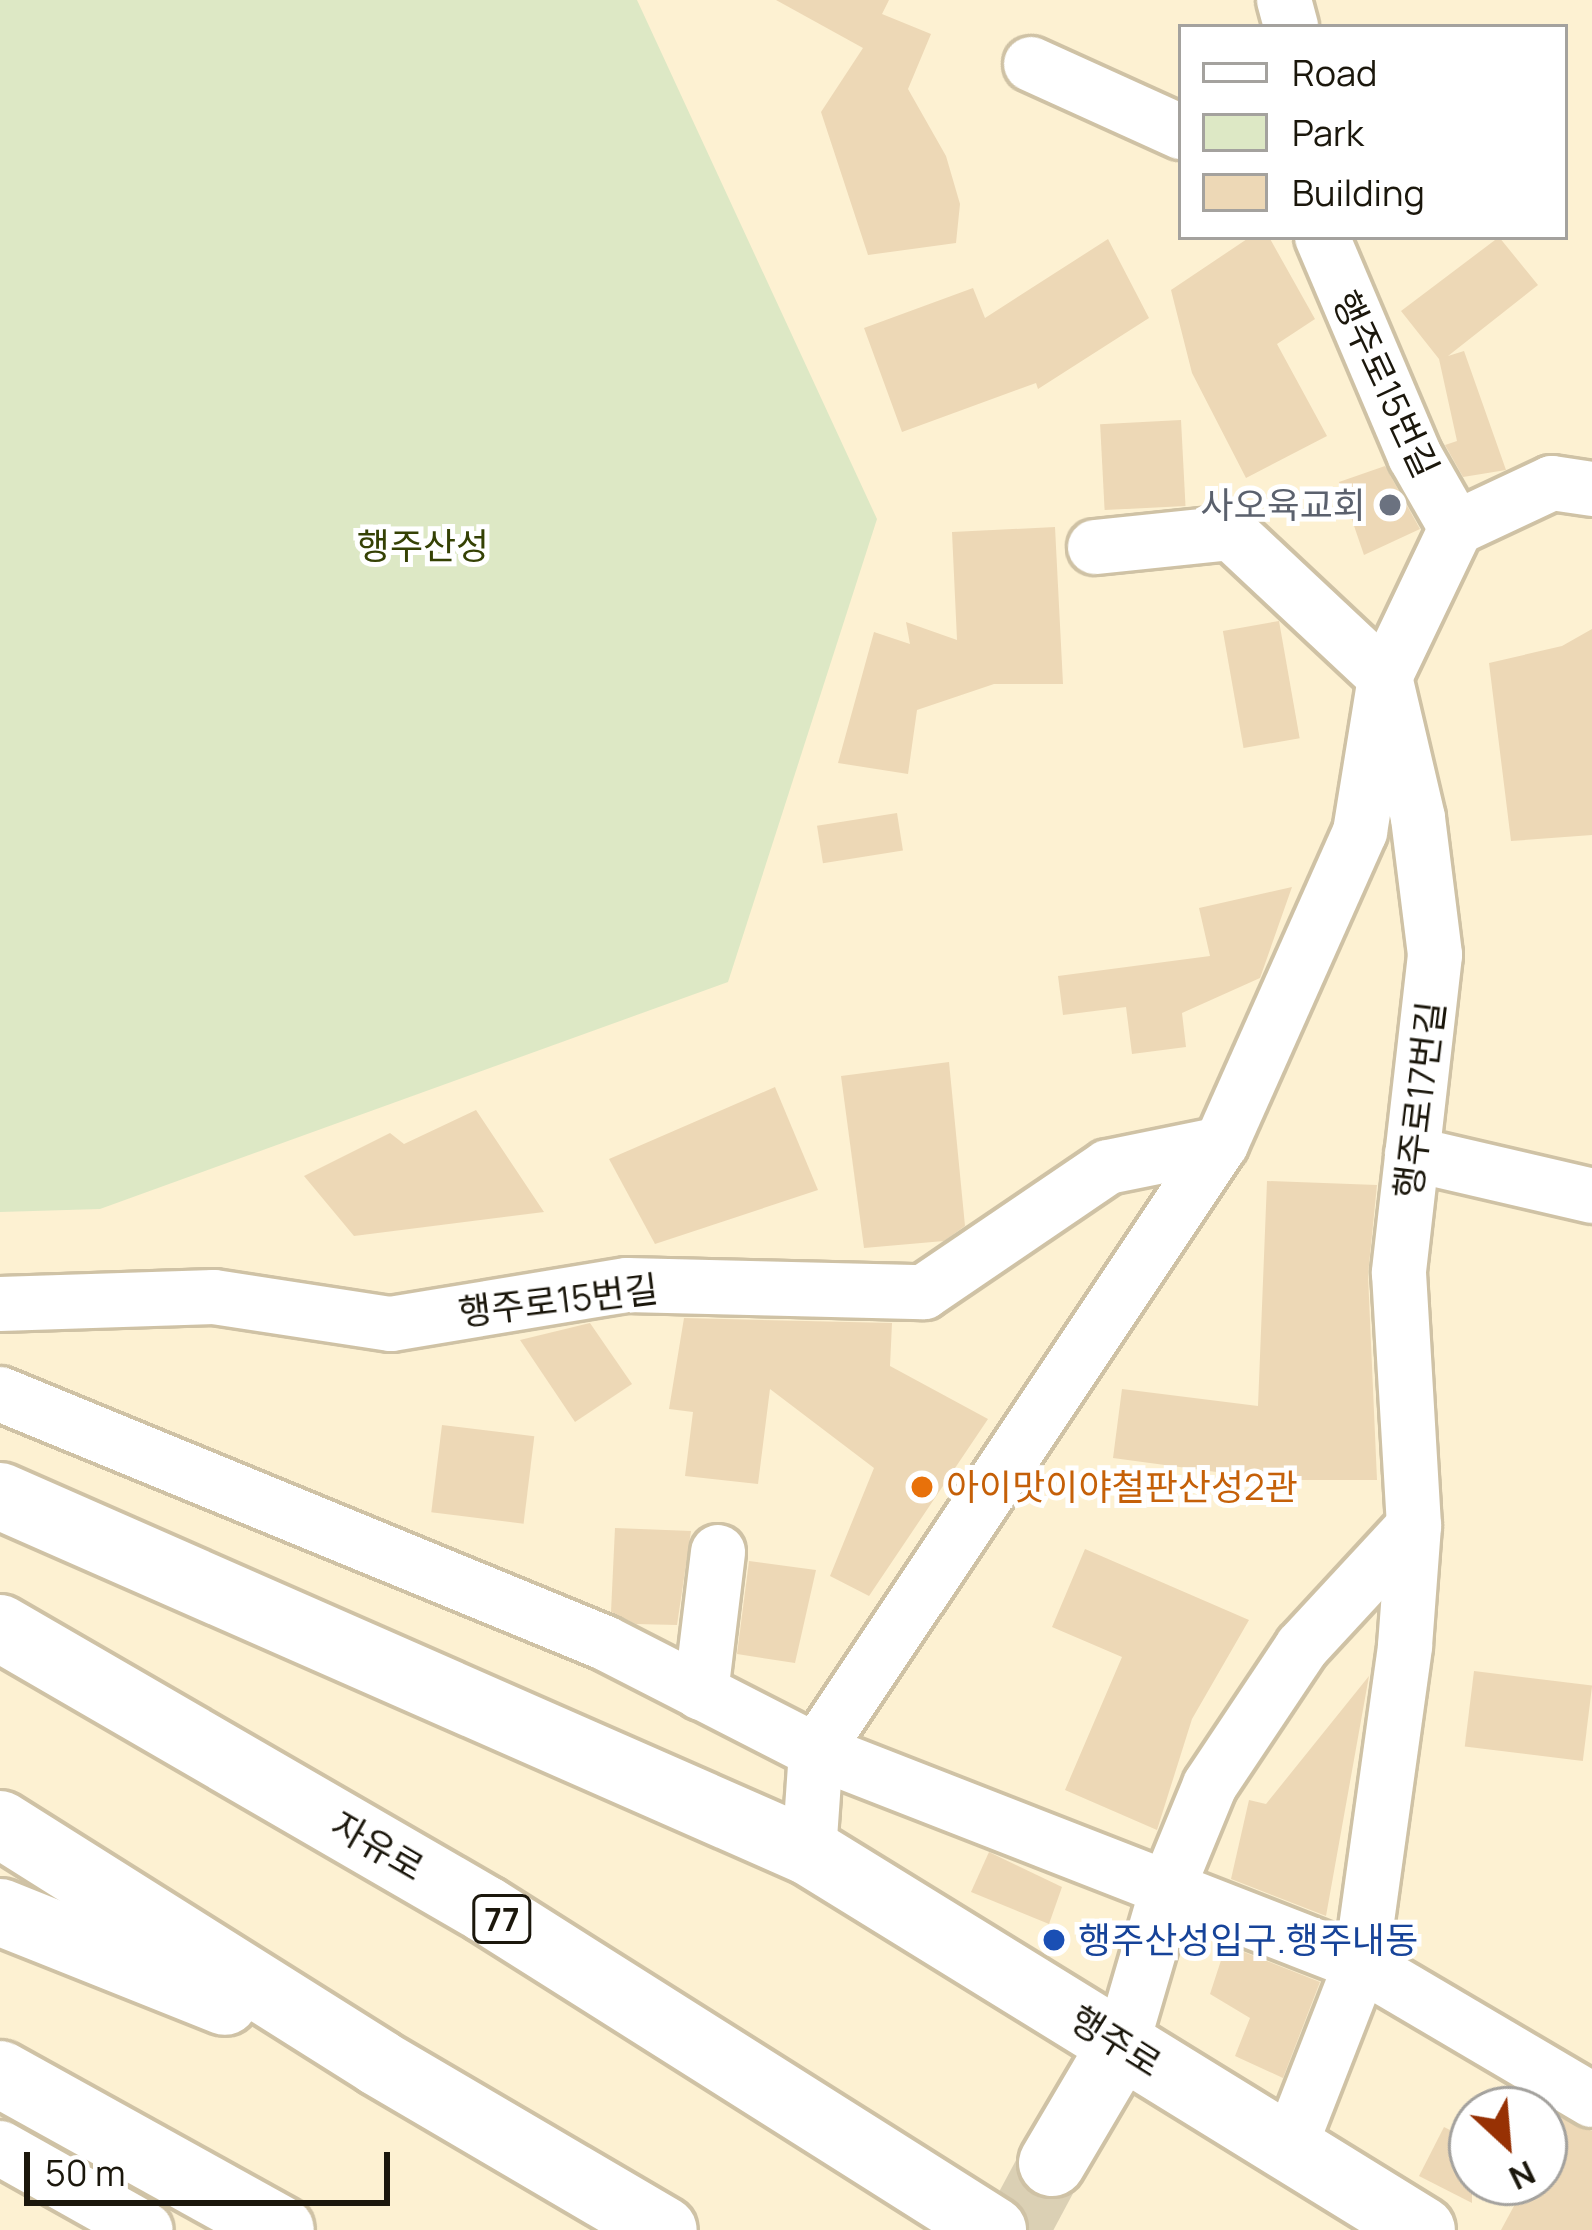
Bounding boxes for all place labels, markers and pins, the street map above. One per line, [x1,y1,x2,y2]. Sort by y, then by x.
place label: 사오육교회 [1200,483,1366,527]
marker: 사오육교회 [1377,492,1403,518]
place label: 아이맛이야철판산성2관 [946,1465,1298,1509]
marker: 아이맛이야철판산성2관 [909,1474,935,1500]
place label: 행주산성입구.행주내동 [1078,1918,1418,1962]
marker: 행주산성입구.행주내동 [1041,1927,1067,1953]

